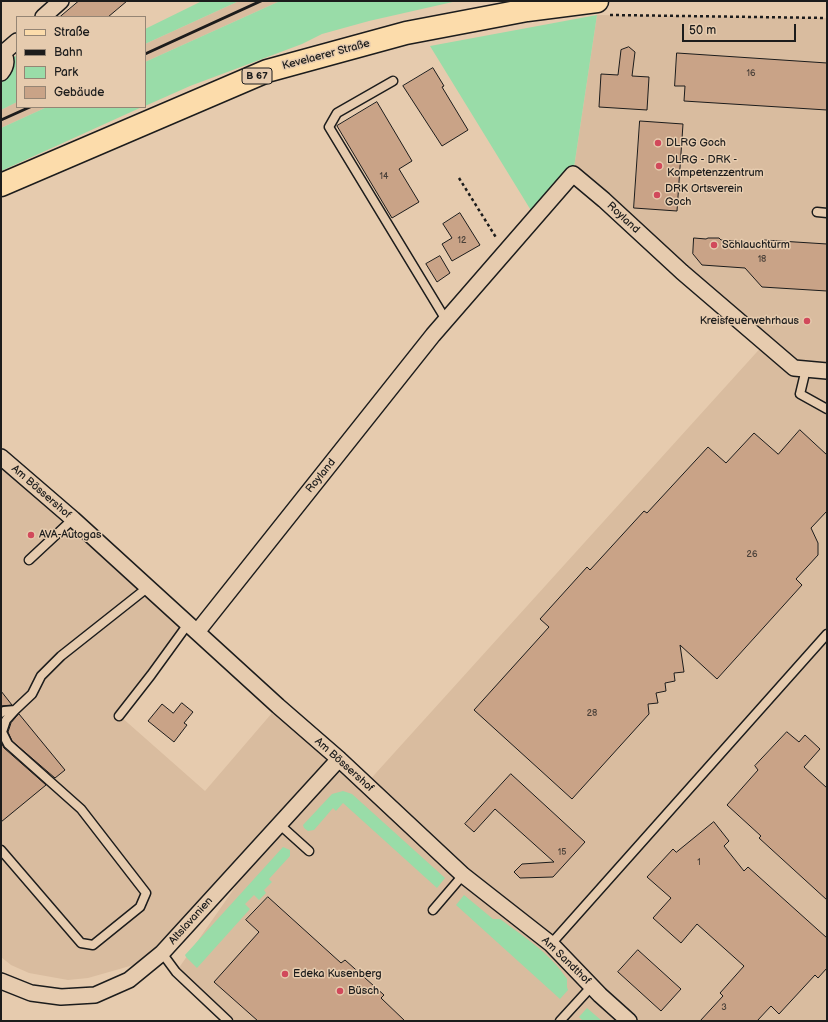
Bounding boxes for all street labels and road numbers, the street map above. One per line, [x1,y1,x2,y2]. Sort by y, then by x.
street label: Kevelaerer Straße [281,37,371,73]
road number: B 67 [242,68,272,84]
street label: Royland [604,200,642,236]
street label: Royland [303,456,339,496]
street label: Am Bössershof [8,462,74,522]
street label: Am Bössershof [312,735,376,795]
street label: Altslavanien [166,895,216,947]
street label: Am Sandthof [539,934,593,988]

